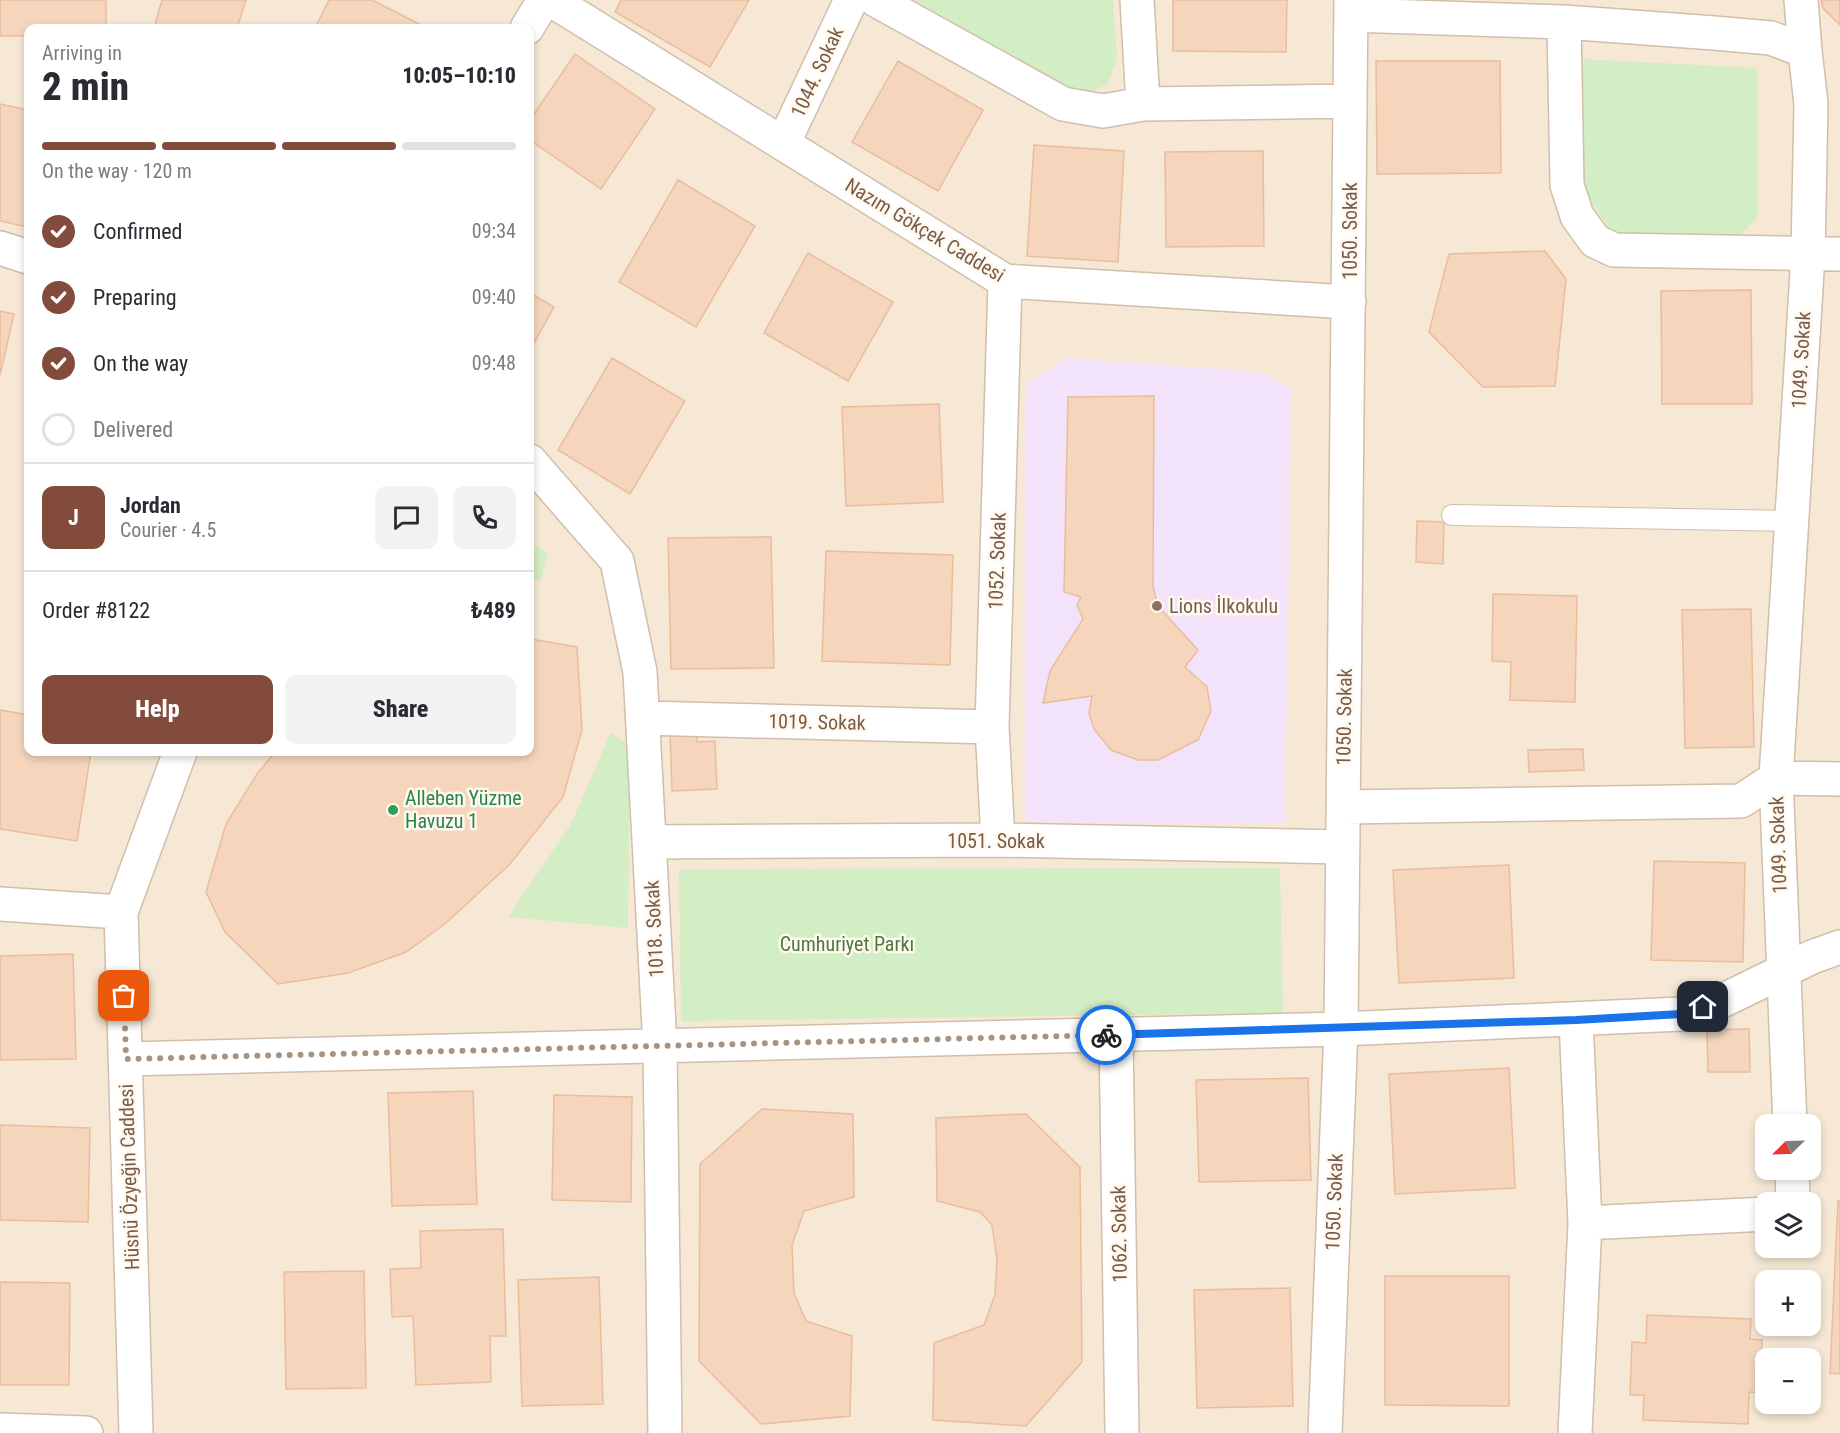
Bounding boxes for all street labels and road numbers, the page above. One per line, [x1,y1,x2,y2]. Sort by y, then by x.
street label: 1044. Sokak [786,23,848,121]
street label: Nazım Gökçek Caddesi [841,173,1009,287]
street label: 1050. Sokak [1338,182,1362,280]
street label: 1049. Sokak [1786,311,1816,409]
street label: 1052. Sokak [983,512,1011,610]
street label: 1050. Sokak [1331,668,1357,766]
street label: 1019. Sokak [768,709,866,735]
street label: 1049. Sokak [1764,796,1792,894]
street label: 1051. Sokak [947,829,1045,853]
street label: 1018. Sokak [639,880,669,978]
street label: Hüsnü Özyeğin Caddesi [114,1084,144,1270]
street label: 1050. Sokak [1320,1153,1348,1251]
street label: 1062. Sokak [1106,1185,1132,1283]

